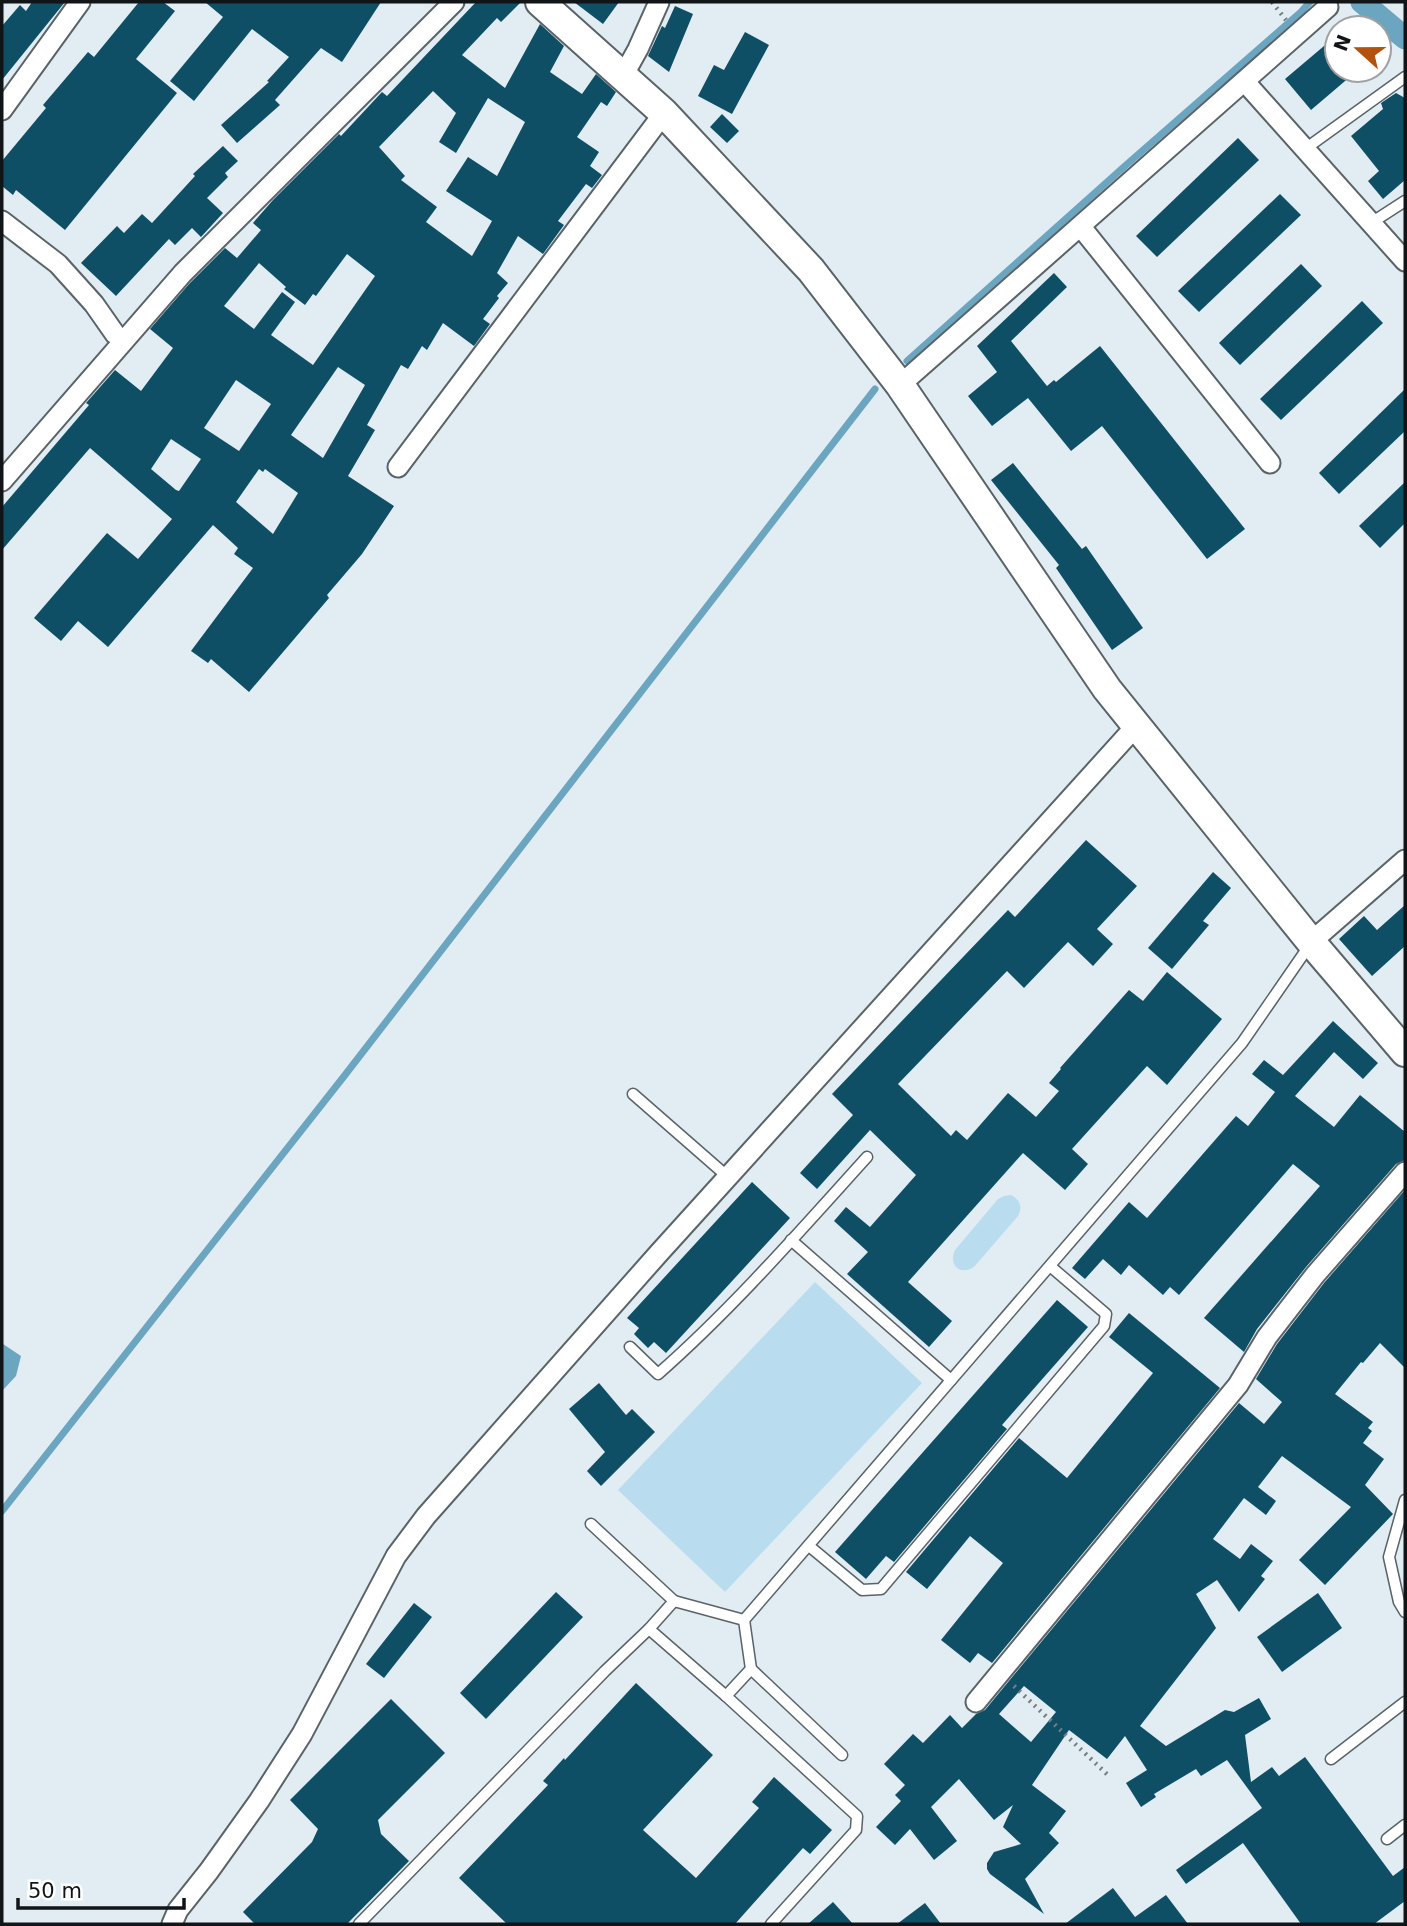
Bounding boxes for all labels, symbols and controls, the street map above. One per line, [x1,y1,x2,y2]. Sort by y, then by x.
north arrow [1323,14,1393,84]
text: N [1329,32,1355,54]
scale bar [18,1867,184,1911]
text: 50 m [28,1879,82,1903]

